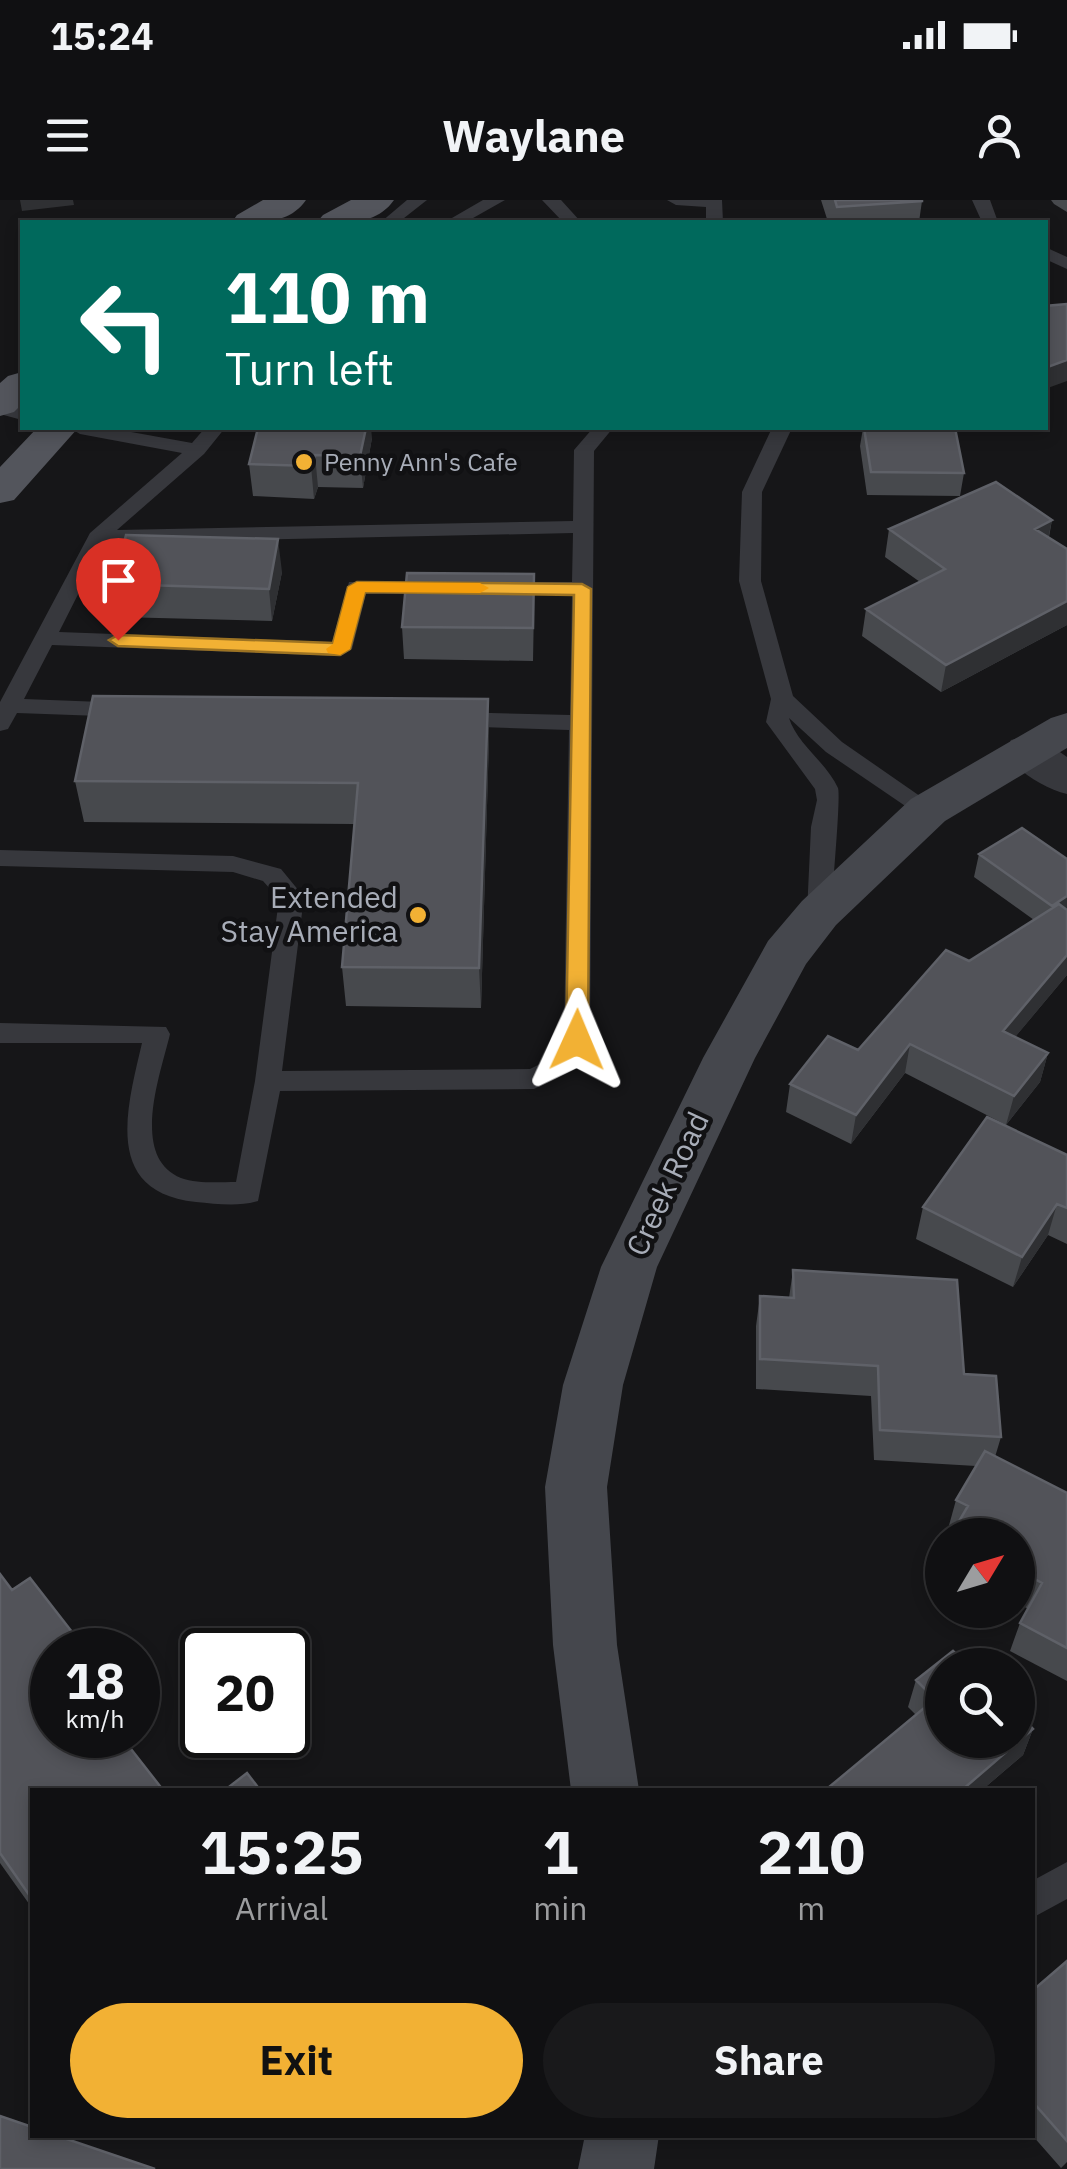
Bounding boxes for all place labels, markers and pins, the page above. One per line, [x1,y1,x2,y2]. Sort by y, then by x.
place label: Penny Ann's Cafe [324,445,518,478]
marker: Penny Ann's Cafe [293,451,315,473]
pin [76,538,161,641]
place label: Extended Stay America [221,877,398,950]
marker: Extended Stay America [407,904,429,926]

